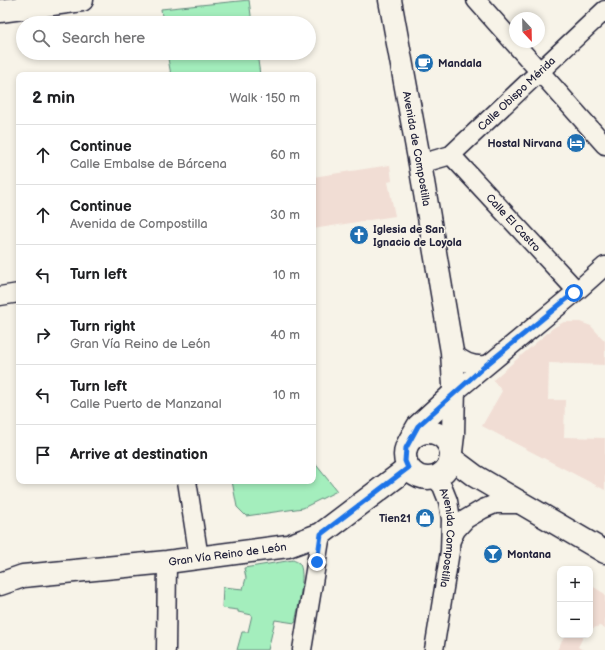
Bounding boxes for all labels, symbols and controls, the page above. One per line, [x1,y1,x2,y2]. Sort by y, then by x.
north arrow [509,12,545,48]
search box [16,16,316,60]
icon: search [30,27,52,49]
text: Search here [62,29,145,48]
cafe icon: Mandala [413,52,435,74]
street label: Calle Obispo Mérida [475,54,558,134]
place label: Mandala [438,57,482,70]
text: 2 min [32,88,75,108]
text: Walk · 150 m [229,90,300,106]
street label: Avenida de Compostilla [400,90,433,207]
hotel icon: Hostal Nirvana [565,132,587,154]
text: Continue [70,137,132,156]
place label: Hostal Nirvana [487,137,562,150]
icon: ahead [32,144,54,166]
text: 60 m [270,147,300,163]
text: Calle Embalse de Bárcena [70,156,227,172]
street label: Calle El Castro [483,191,543,254]
text: Continue [70,197,132,216]
icon: ahead [32,204,54,226]
text: 30 m [270,207,300,223]
text: Avenida de Compostilla [70,216,208,232]
place label: Iglesia de San Ignacio de Loyola [373,223,462,249]
church icon: Iglesia de San Ignacio de Loyola [348,224,370,246]
icon: left [32,264,54,286]
text: Turn left [70,265,127,284]
text: 10 m [273,267,300,283]
route start [565,284,583,302]
text: Turn right [70,317,135,336]
icon: right [32,324,54,346]
text: 40 m [270,327,300,343]
text: Gran Vía Reino de León [70,336,210,352]
text: Turn left [70,377,127,396]
icon: left [32,384,54,406]
text: 10 m [273,387,300,403]
text: Calle Puerto de Manzanal [70,396,222,412]
icon: arrive [32,444,54,466]
text: Arrive at destination [70,445,208,464]
street label: Avenida Compostilla [436,486,457,588]
shop icon: Tien21 [414,507,436,529]
place label: Tien21 [379,512,411,525]
street label: Gran Vía Reino de León [168,540,287,569]
bar icon: Montana [482,543,504,565]
place label: Montana [507,548,551,561]
route end [308,553,326,571]
map controls [557,566,593,638]
button: + [557,566,593,602]
button: − [557,602,593,638]

